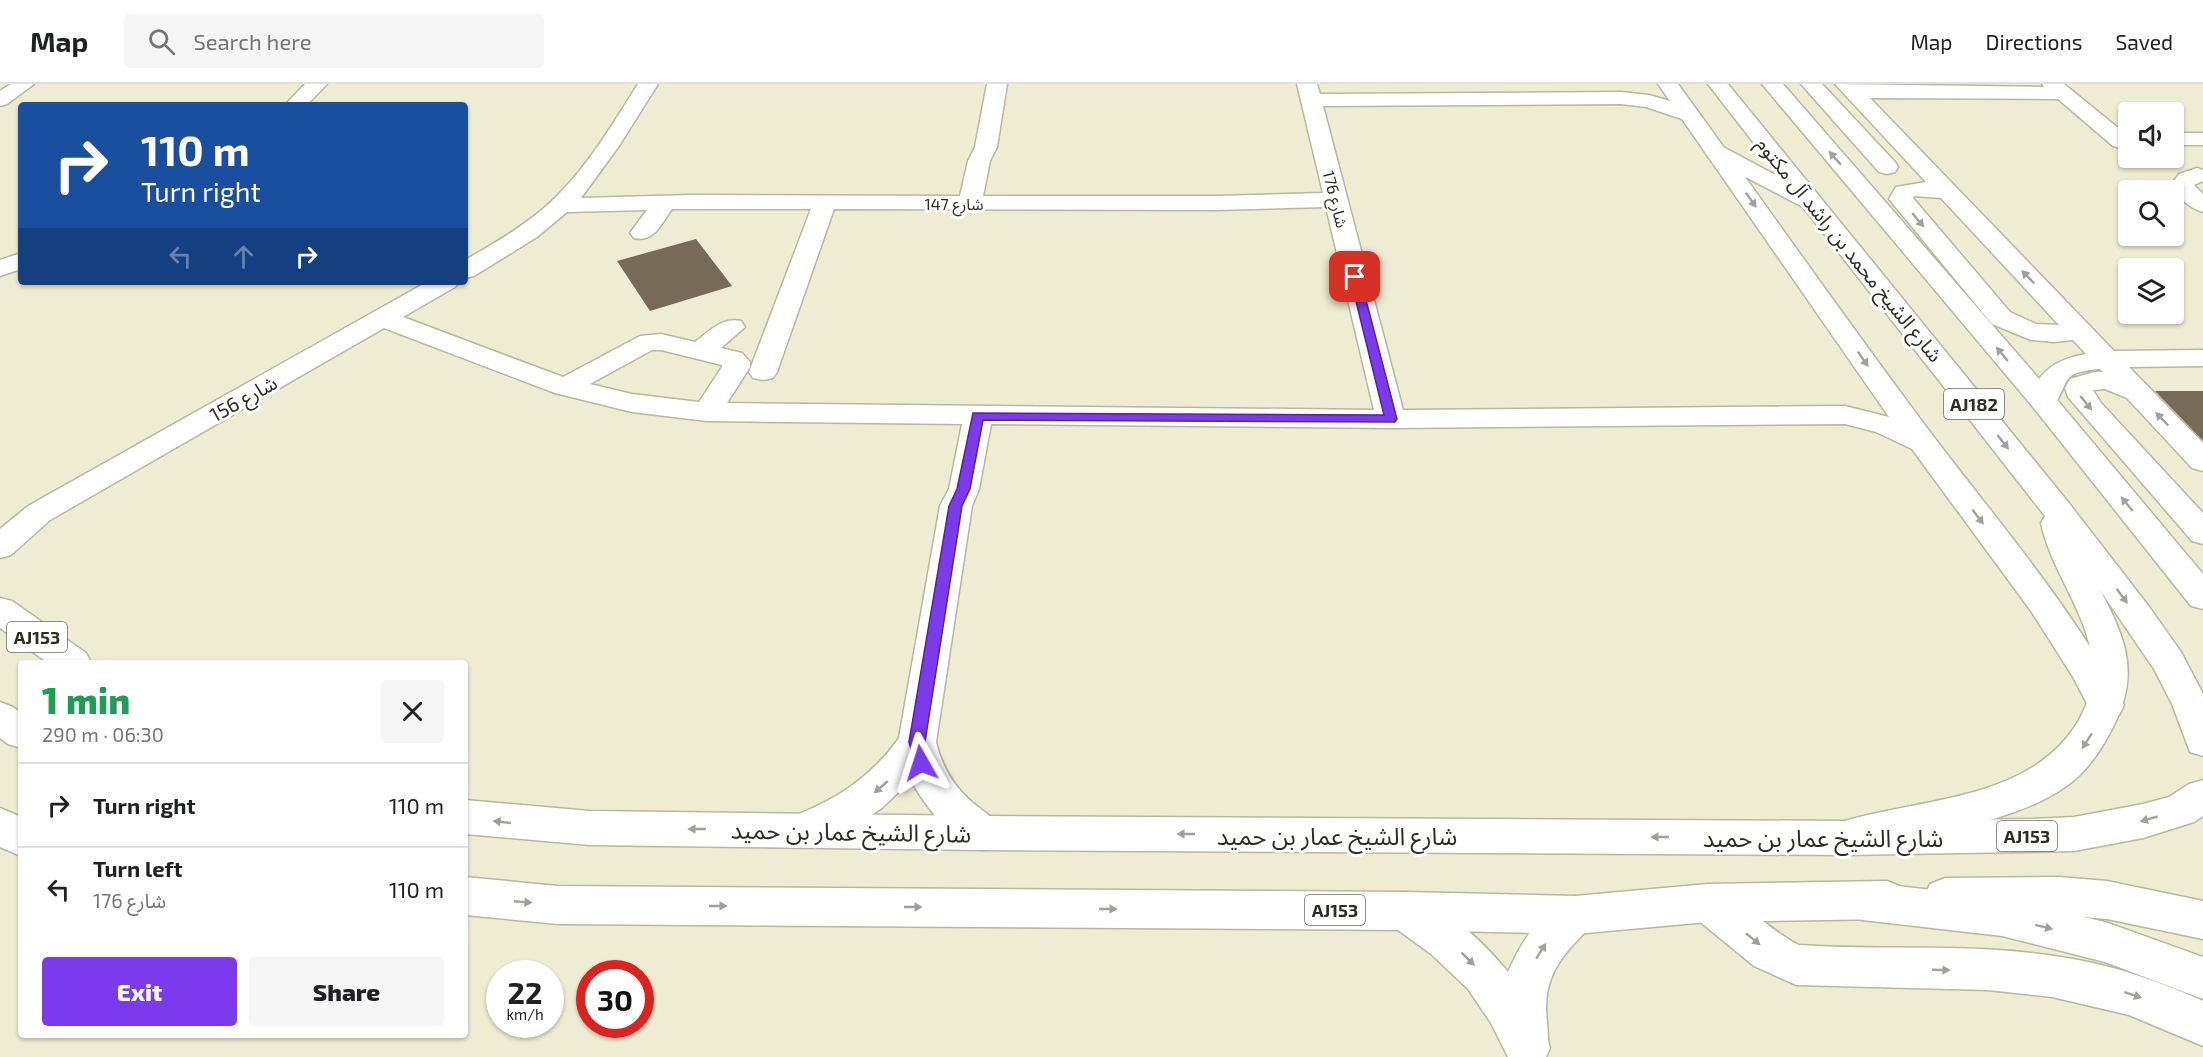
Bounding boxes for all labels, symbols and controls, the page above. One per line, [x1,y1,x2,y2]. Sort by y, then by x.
search box [124,14,544,68]
text: Map [30,24,88,58]
icon: search [145,25,178,58]
text: Search here [193,28,312,54]
text: Map [1910,29,1953,54]
text: Directions [1986,29,2082,54]
text: Saved [2115,29,2173,54]
map controls [2118,102,2184,324]
button: sound [2118,102,2184,168]
text: 110 m [141,124,250,174]
icon: right [42,126,120,204]
street label: شارع الشيخ محمد بن راشد آل مكتوم [1749,132,1948,369]
one-way arrow [1829,151,1842,166]
street label: شارع 176 [1316,168,1352,231]
text: Turn right [141,175,261,207]
button: search [2118,180,2184,246]
one-way arrow [1745,192,1756,208]
street label: شارع 147 [924,194,984,217]
one-way arrow [1911,212,1924,227]
icon: left [164,240,197,273]
icon: ahead [227,240,260,273]
icon: right [290,240,323,273]
pin [1329,251,1380,302]
button: layers [2118,258,2184,324]
icon: arrive [1338,260,1371,293]
one-way arrow [2022,271,2036,285]
one-way arrow [1996,346,2009,362]
one-way arrow [1857,351,1869,367]
street label: شارع 156 [205,370,283,430]
road number: AJ182 [1944,389,2004,419]
one-way arrow [2080,395,2093,411]
one-way arrow [2156,412,2170,426]
one-way arrow [1997,434,2010,450]
one-way arrow [2120,496,2133,512]
one-way arrow [1972,509,1984,524]
one-way arrow [2116,589,2128,604]
road number: AJ153 [7,622,67,652]
text: 1 min [42,678,130,721]
button: close [381,680,444,743]
text: 290 m · 06:30 [42,722,164,746]
position arrow [889,731,953,795]
one-way arrow [2082,733,2093,749]
one-way arrow [874,780,889,793]
icon: right [42,789,75,822]
text: Turn right [93,792,195,818]
text: 110 m [389,792,444,818]
street label: شارع الشيخ عمار بن حميد [730,814,971,852]
one-way arrow [2140,815,2158,824]
one-way arrow [492,817,511,826]
street label: شارع الشيخ عمار بن حميد [1217,821,1457,854]
road number: AJ153 [1997,821,2057,851]
street label: شارع الشيخ عمار بن حميد [1703,823,1943,856]
one-way arrow [687,824,706,834]
one-way arrow [1176,829,1195,839]
one-way arrow [1650,832,1669,842]
text: Turn left [93,855,182,881]
icon: left [42,873,75,906]
text: 110 m [389,876,444,902]
text: شارع 176 [93,888,166,912]
road number: AJ153 [1305,895,1365,925]
one-way arrow [514,897,533,906]
one-way arrow [709,901,728,911]
one-way arrow [904,902,923,912]
one-way arrow [1099,904,1118,914]
one-way arrow [2035,923,2054,933]
one-way arrow [1745,933,1761,946]
one-way arrow [1536,943,1547,960]
one-way arrow [1461,951,1475,966]
button: Exit [42,957,237,1026]
button: Share [249,957,444,1026]
speed limit sign: 30 [576,960,654,1038]
one-way arrow [1931,965,1950,975]
text: 22 [508,974,542,1010]
one-way arrow [2124,991,2142,1001]
text: km/h [506,1005,544,1023]

